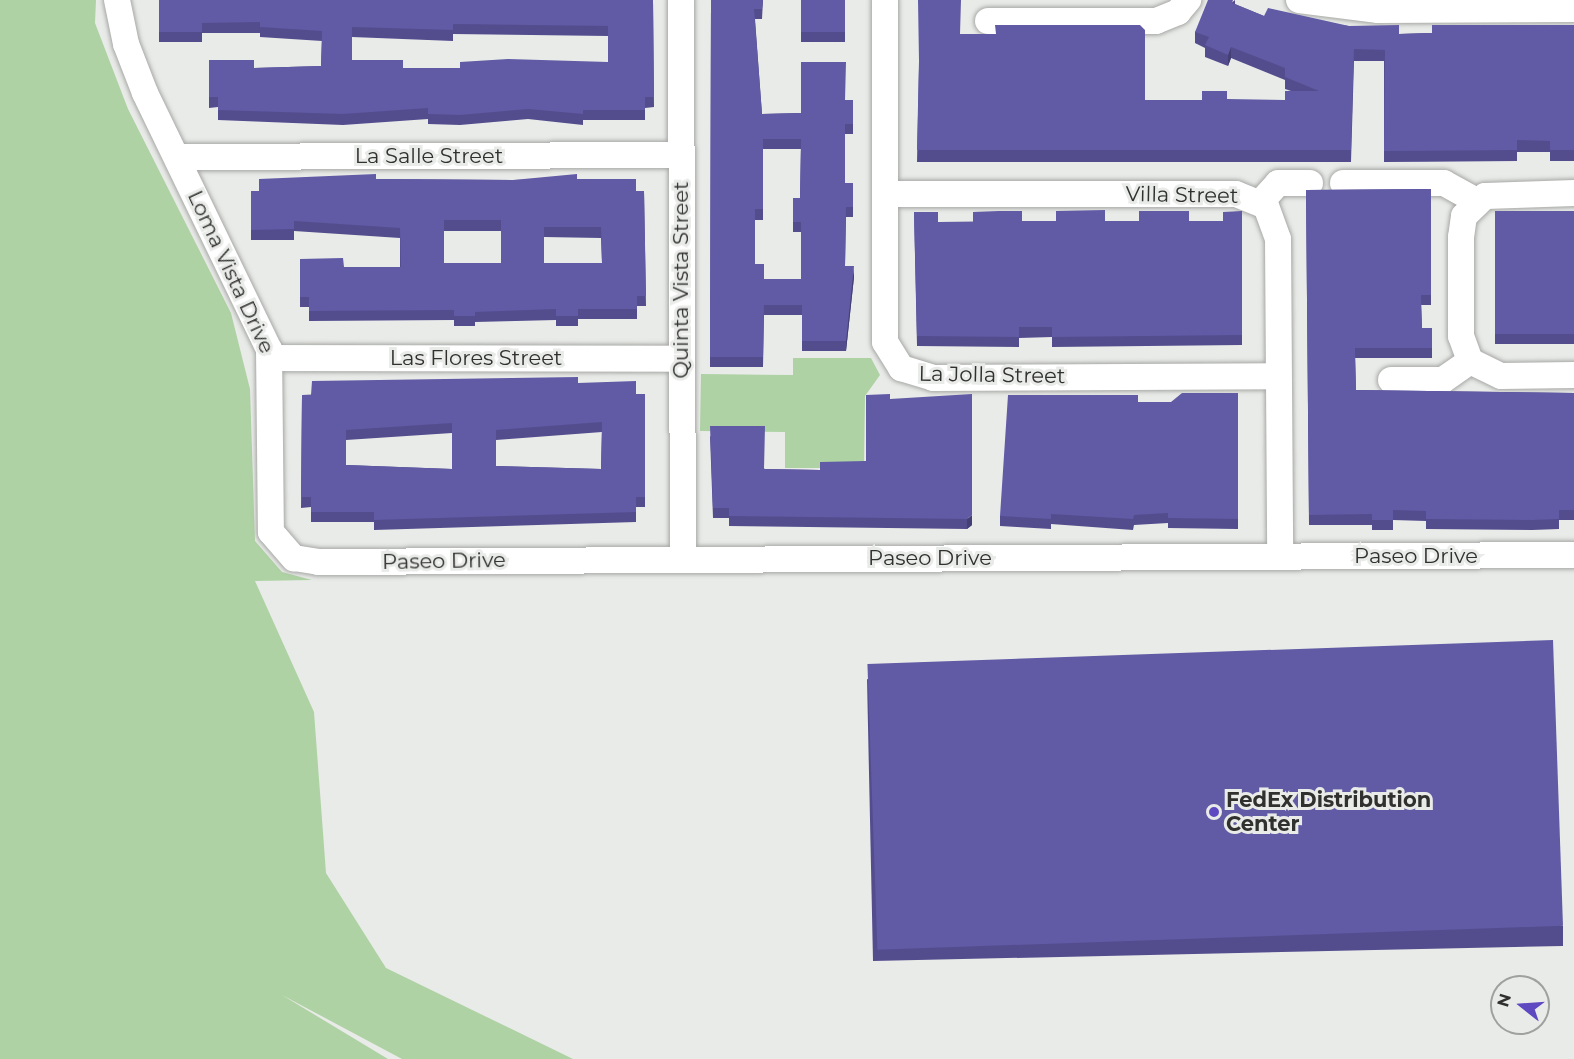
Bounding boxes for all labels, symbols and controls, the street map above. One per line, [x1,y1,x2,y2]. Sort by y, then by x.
street label: La Salle Street [355,143,503,169]
street label: Quinta Vista Street [668,181,694,379]
street label: Villa Street [1125,181,1239,209]
street label: Loma Vista Drive [182,187,280,357]
street label: Las Flores Street [390,345,562,371]
street label: La Jolla Street [918,361,1066,389]
street label: Paseo Drive [1354,543,1478,569]
street label: Paseo Drive [868,545,992,571]
street label: Paseo Drive [382,547,506,575]
place label: FedEx Distribution Center [1226,787,1431,837]
marker: FedEx Distribution Center [1207,805,1221,819]
north arrow [1490,975,1550,1035]
text: N [1493,991,1515,1009]

